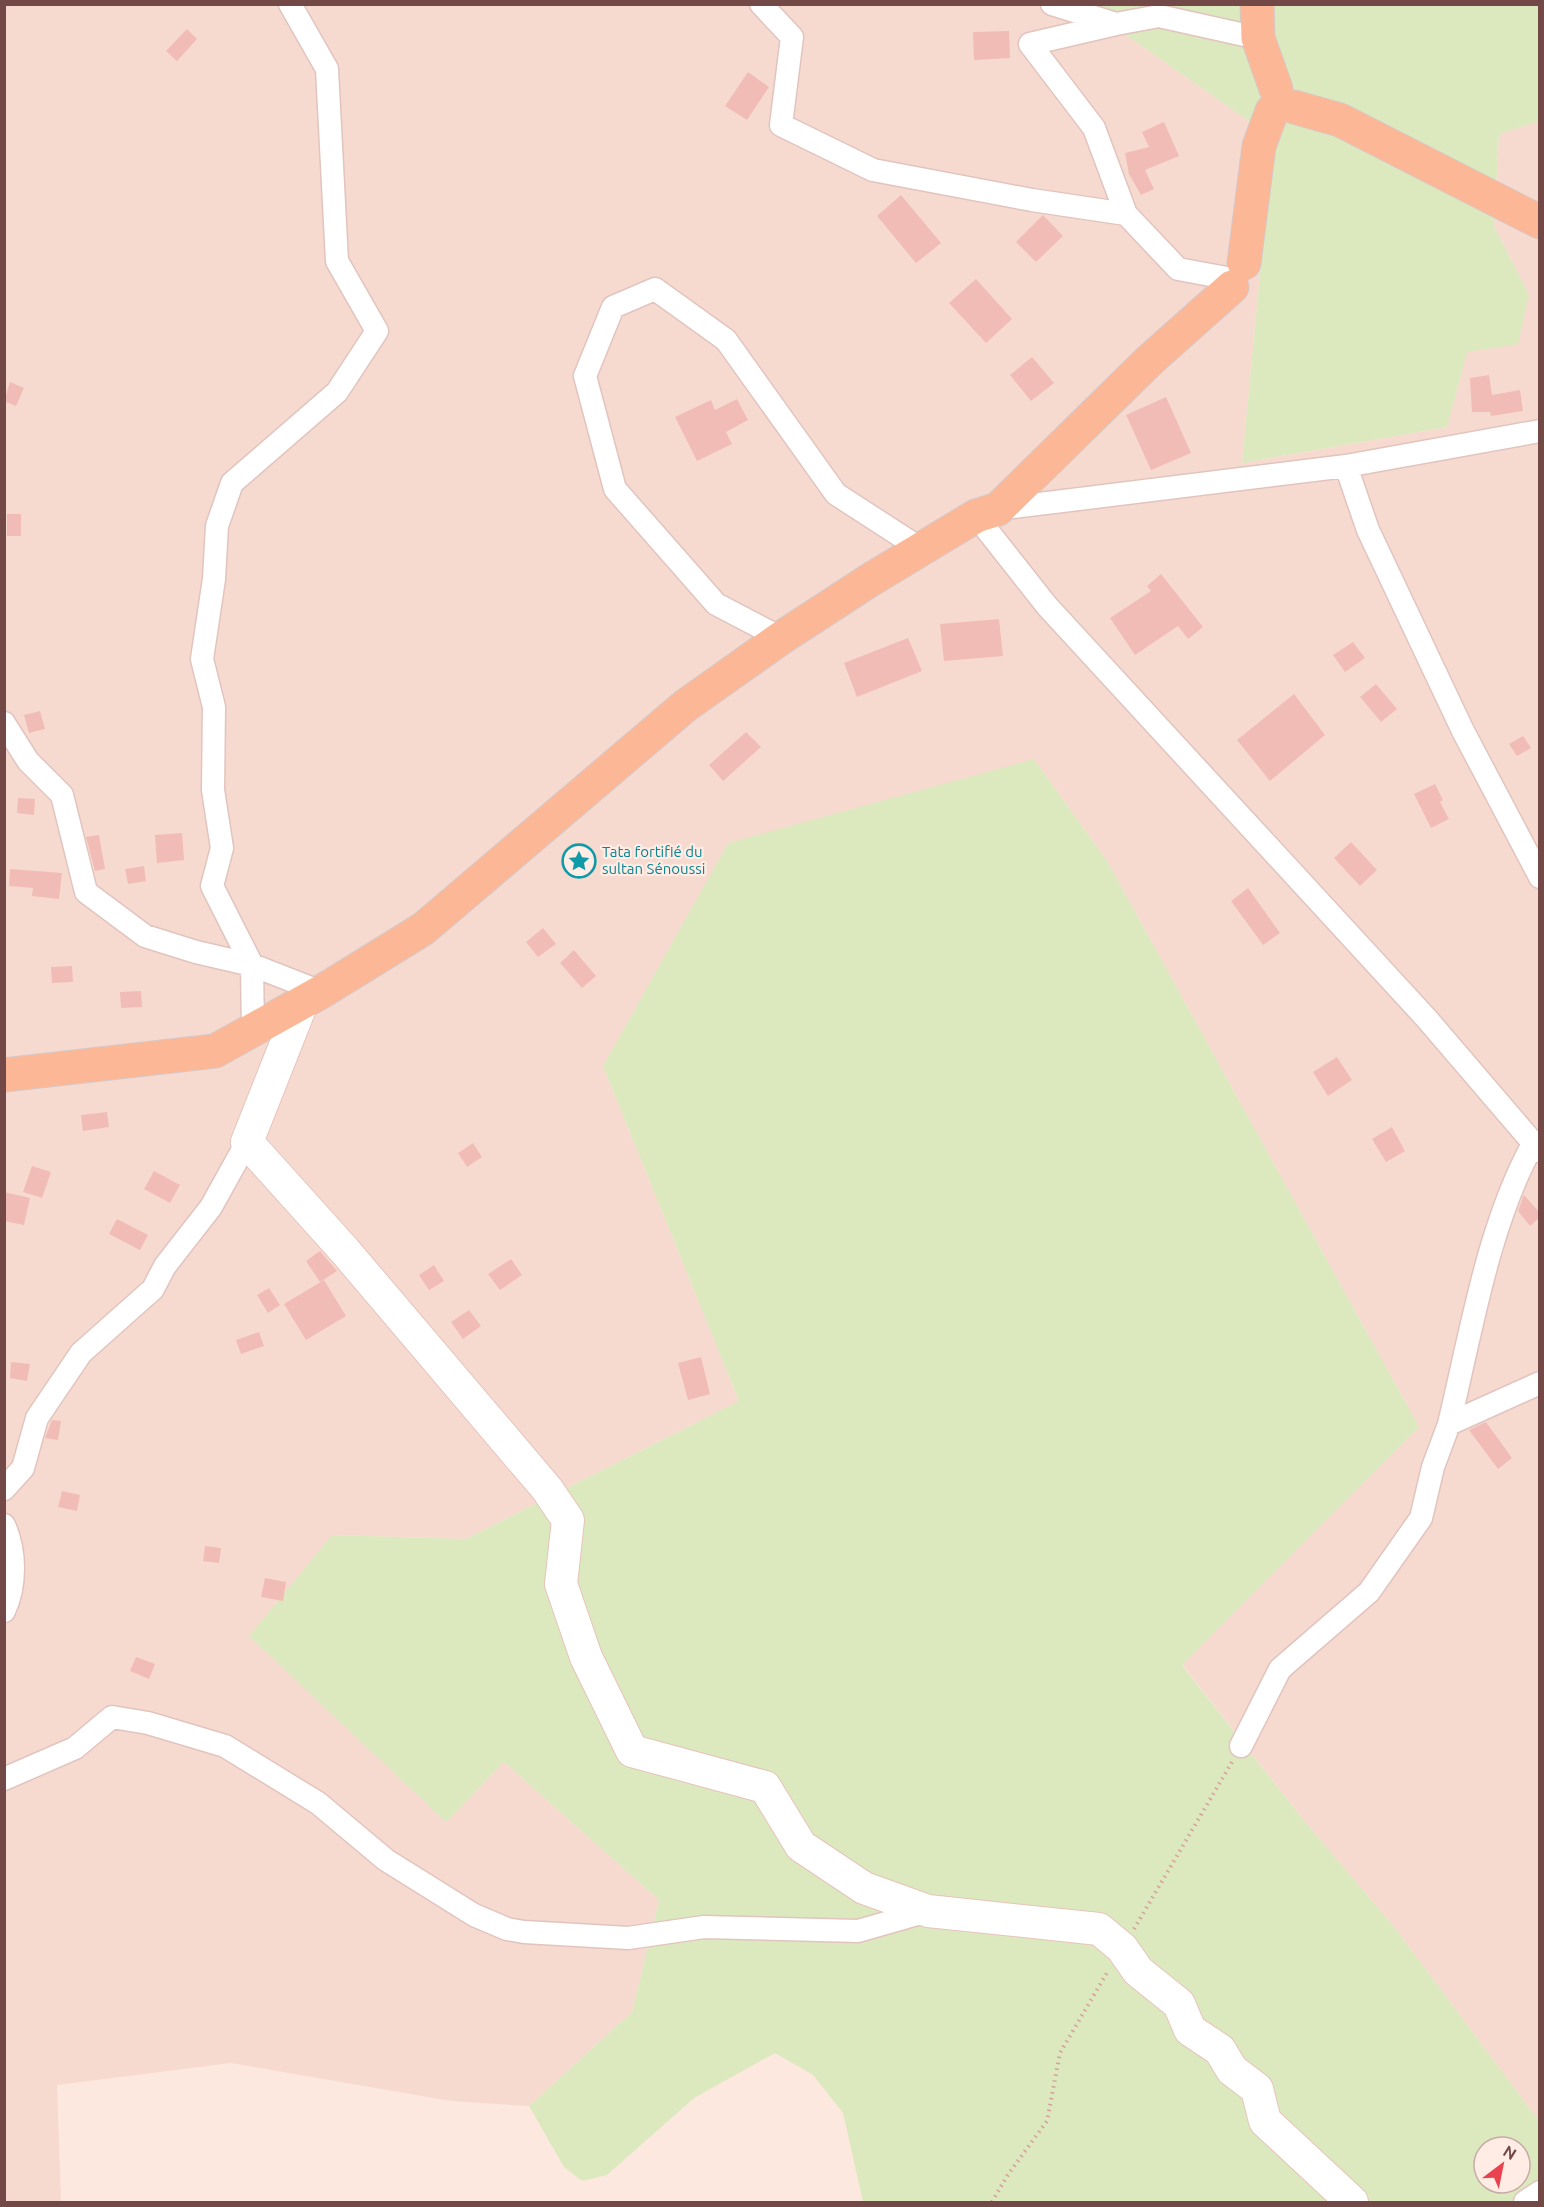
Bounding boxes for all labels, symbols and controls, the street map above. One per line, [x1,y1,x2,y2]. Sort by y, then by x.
place icon: Tata fortifié du sultan Sénoussi [561,843,597,879]
place label: Tata fortifié du sultan Sénoussi [602,843,705,877]
north arrow [1472,2135,1532,2195]
text: N [1500,2141,1520,2163]

